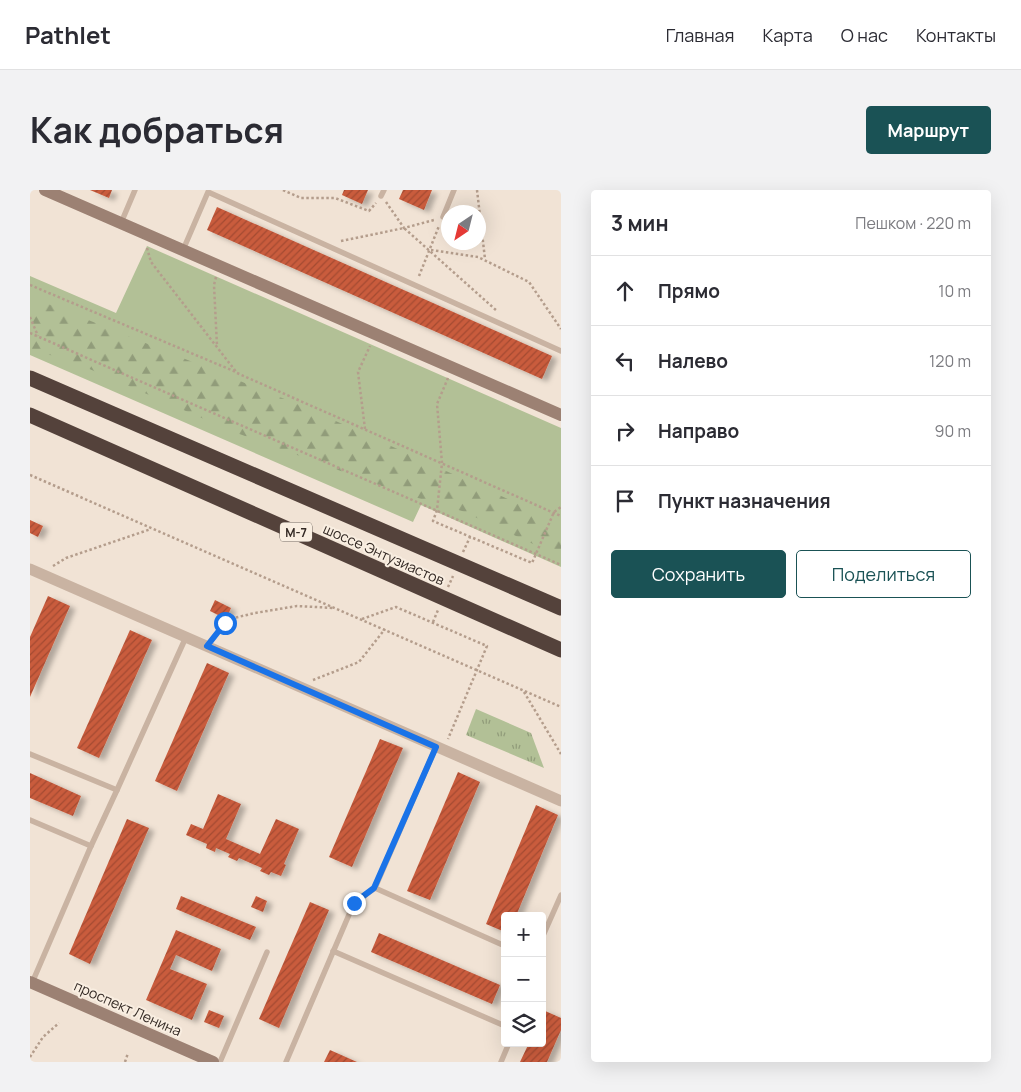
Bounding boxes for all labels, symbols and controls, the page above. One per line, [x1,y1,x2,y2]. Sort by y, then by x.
text: Pathlet [25,18,111,51]
text: Главная [666,23,735,47]
text: Карта [763,23,813,47]
text: О нас [841,23,888,47]
text: Контакты [916,23,996,47]
text: Как добраться [30,106,284,154]
button: Маршрут [866,106,991,154]
north arrow [441,205,486,250]
text: 3 мин [611,209,668,237]
text: Пешком · 220 m [855,212,971,234]
icon: ahead [611,277,639,305]
text: Прямо [658,278,720,304]
text: 10 m [938,280,971,302]
icon: left [611,347,639,375]
text: Налево [658,348,728,374]
text: 120 m [929,350,971,372]
icon: right [611,417,639,445]
text: Направо [658,418,739,444]
text: 90 m [935,420,971,442]
icon: arrive [611,487,639,515]
text: Пункт назначения [658,488,831,514]
street label: шоссе Энтузиастов [320,519,448,589]
road number: М-7 [280,522,312,542]
button: Сохранить [611,550,786,598]
button: Поделиться [796,550,971,598]
route start [214,612,237,635]
route end [343,892,366,915]
map controls [501,912,546,1047]
button: + [501,912,546,957]
button: − [501,957,546,1002]
street label: проспект Ленина [71,976,185,1040]
button: layers [501,1002,546,1047]

